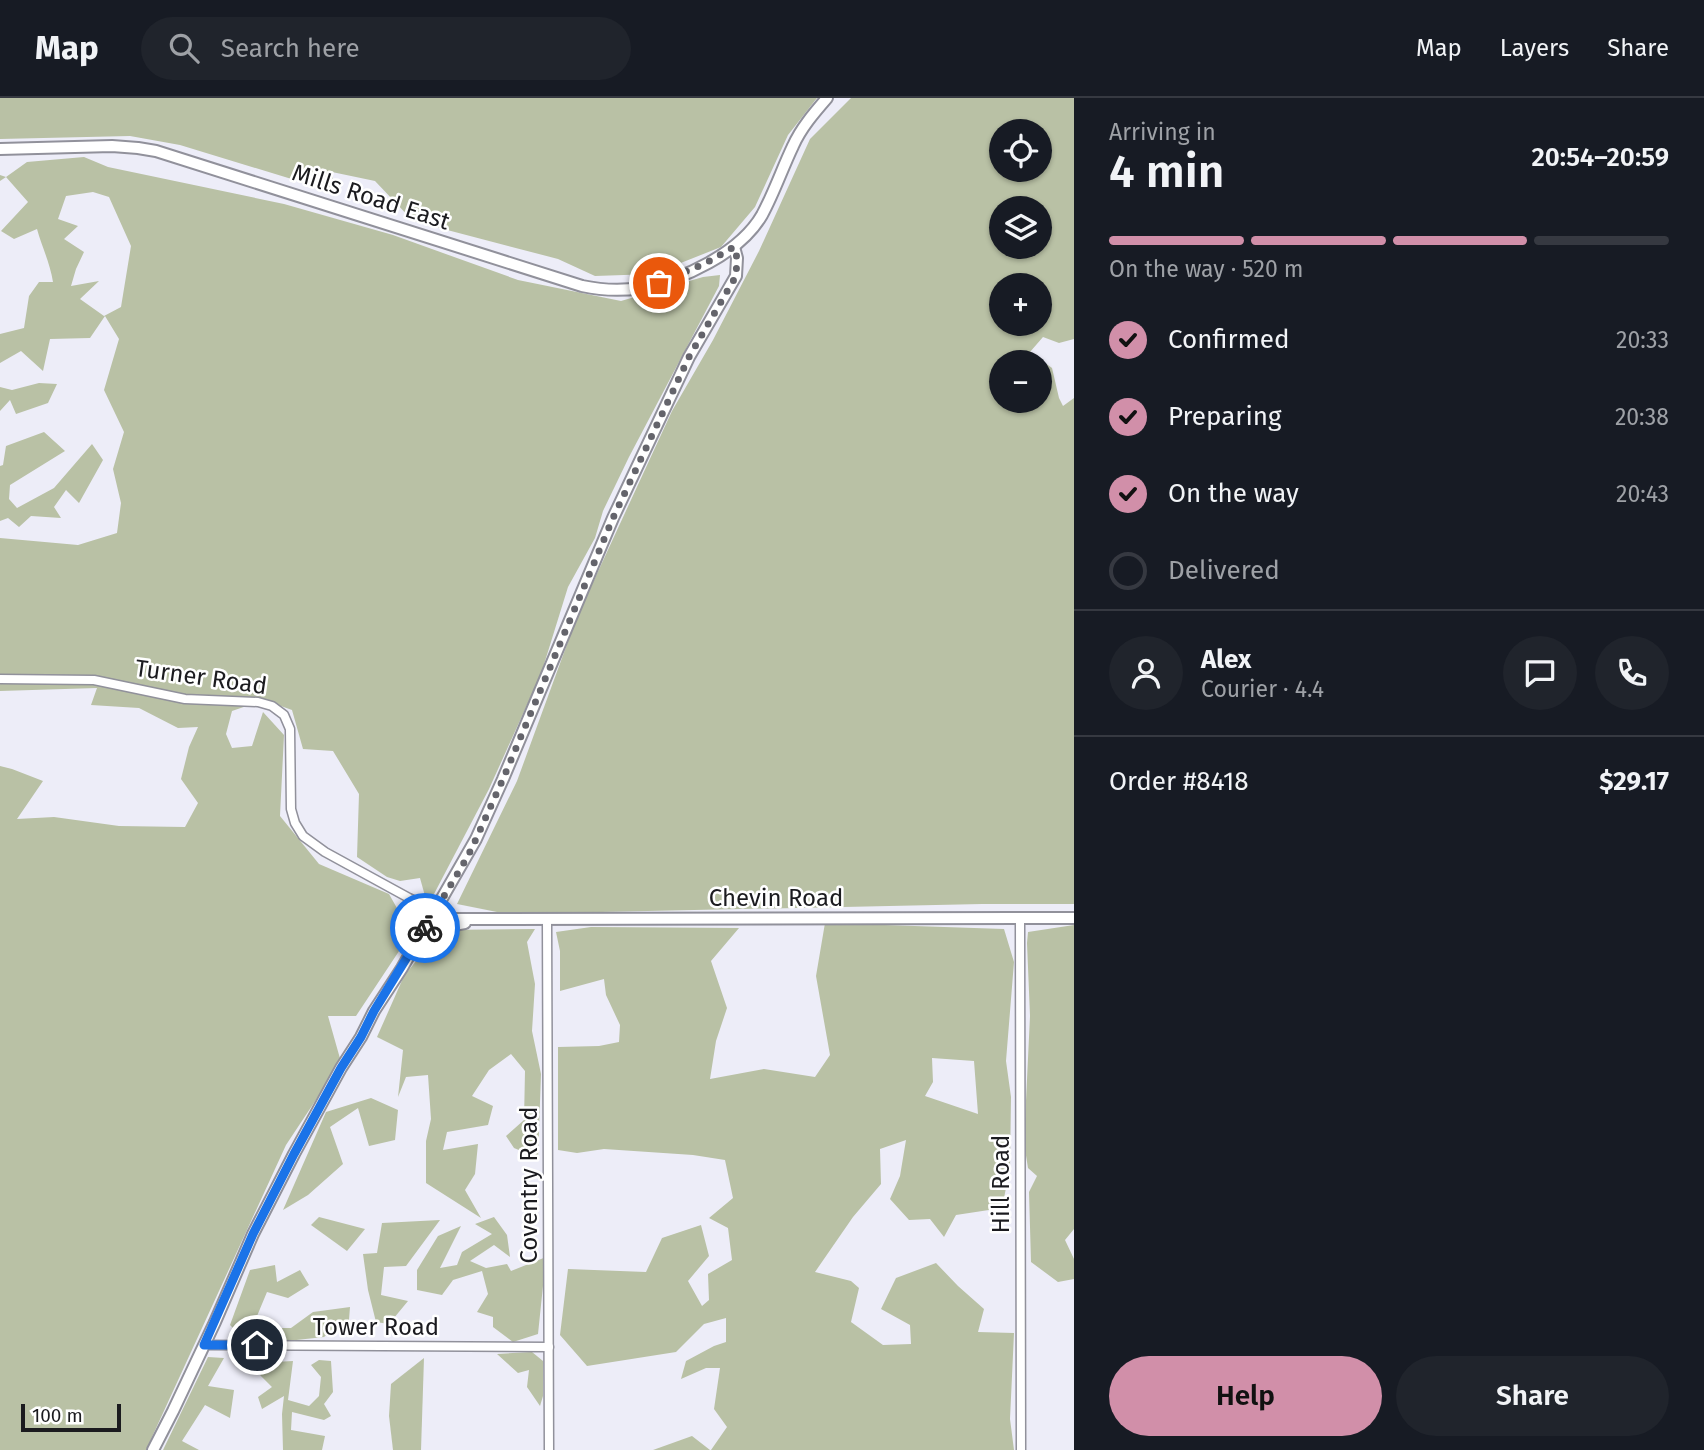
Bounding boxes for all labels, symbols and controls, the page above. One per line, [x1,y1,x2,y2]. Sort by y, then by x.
search box [141,17,631,80]
text: Map [35,28,99,68]
icon: search [165,29,203,67]
text: Search here [221,33,360,64]
text: Map [1416,34,1462,62]
text: Layers [1500,34,1569,62]
text: Share [1607,34,1669,62]
text: Arriving in [1109,118,1216,146]
map controls [989,119,1052,413]
button: locate [989,119,1052,182]
text: 20:54–20:59 [1531,142,1669,173]
text: 4 min [1109,144,1224,199]
street label: Mills Road East [289,158,454,236]
button: layers [989,196,1052,259]
pin [629,253,689,313]
text: On the way · 520 m [1109,255,1304,283]
icon: bag [640,264,678,302]
button: + [989,273,1052,336]
icon: check [1109,321,1147,359]
text: Confirmed [1168,324,1289,355]
text: 20:33 [1616,326,1669,354]
button: − [989,350,1052,413]
icon: check [1109,398,1147,436]
text: Preparing [1168,401,1281,432]
text: 20:38 [1615,403,1669,431]
icon: check [1109,475,1147,513]
text: On the way [1168,478,1299,509]
text: 20:43 [1616,480,1669,508]
text: Delivered [1168,555,1280,586]
button: person [1109,636,1183,710]
button: chat [1503,636,1577,710]
button: phone [1595,636,1669,710]
text: Alex [1201,644,1251,675]
street label: Turner Road [133,654,269,700]
text: Courier · 4.4 [1201,675,1324,703]
text: Order #8418 [1109,766,1249,797]
text: $29.17 [1599,766,1669,797]
street label: Chevin Road [709,884,843,912]
courier [390,893,460,963]
icon: bike [406,909,444,947]
street label: Coventry Road [515,1106,543,1264]
street label: Hill Road [987,1135,1015,1233]
street label: Tower Road [313,1313,439,1341]
pin [227,1315,287,1375]
icon: home [238,1326,276,1364]
button: Help [1109,1356,1382,1436]
button: Share [1396,1356,1669,1436]
scale bar [21,1401,121,1433]
text: 100 m [32,1404,83,1427]

